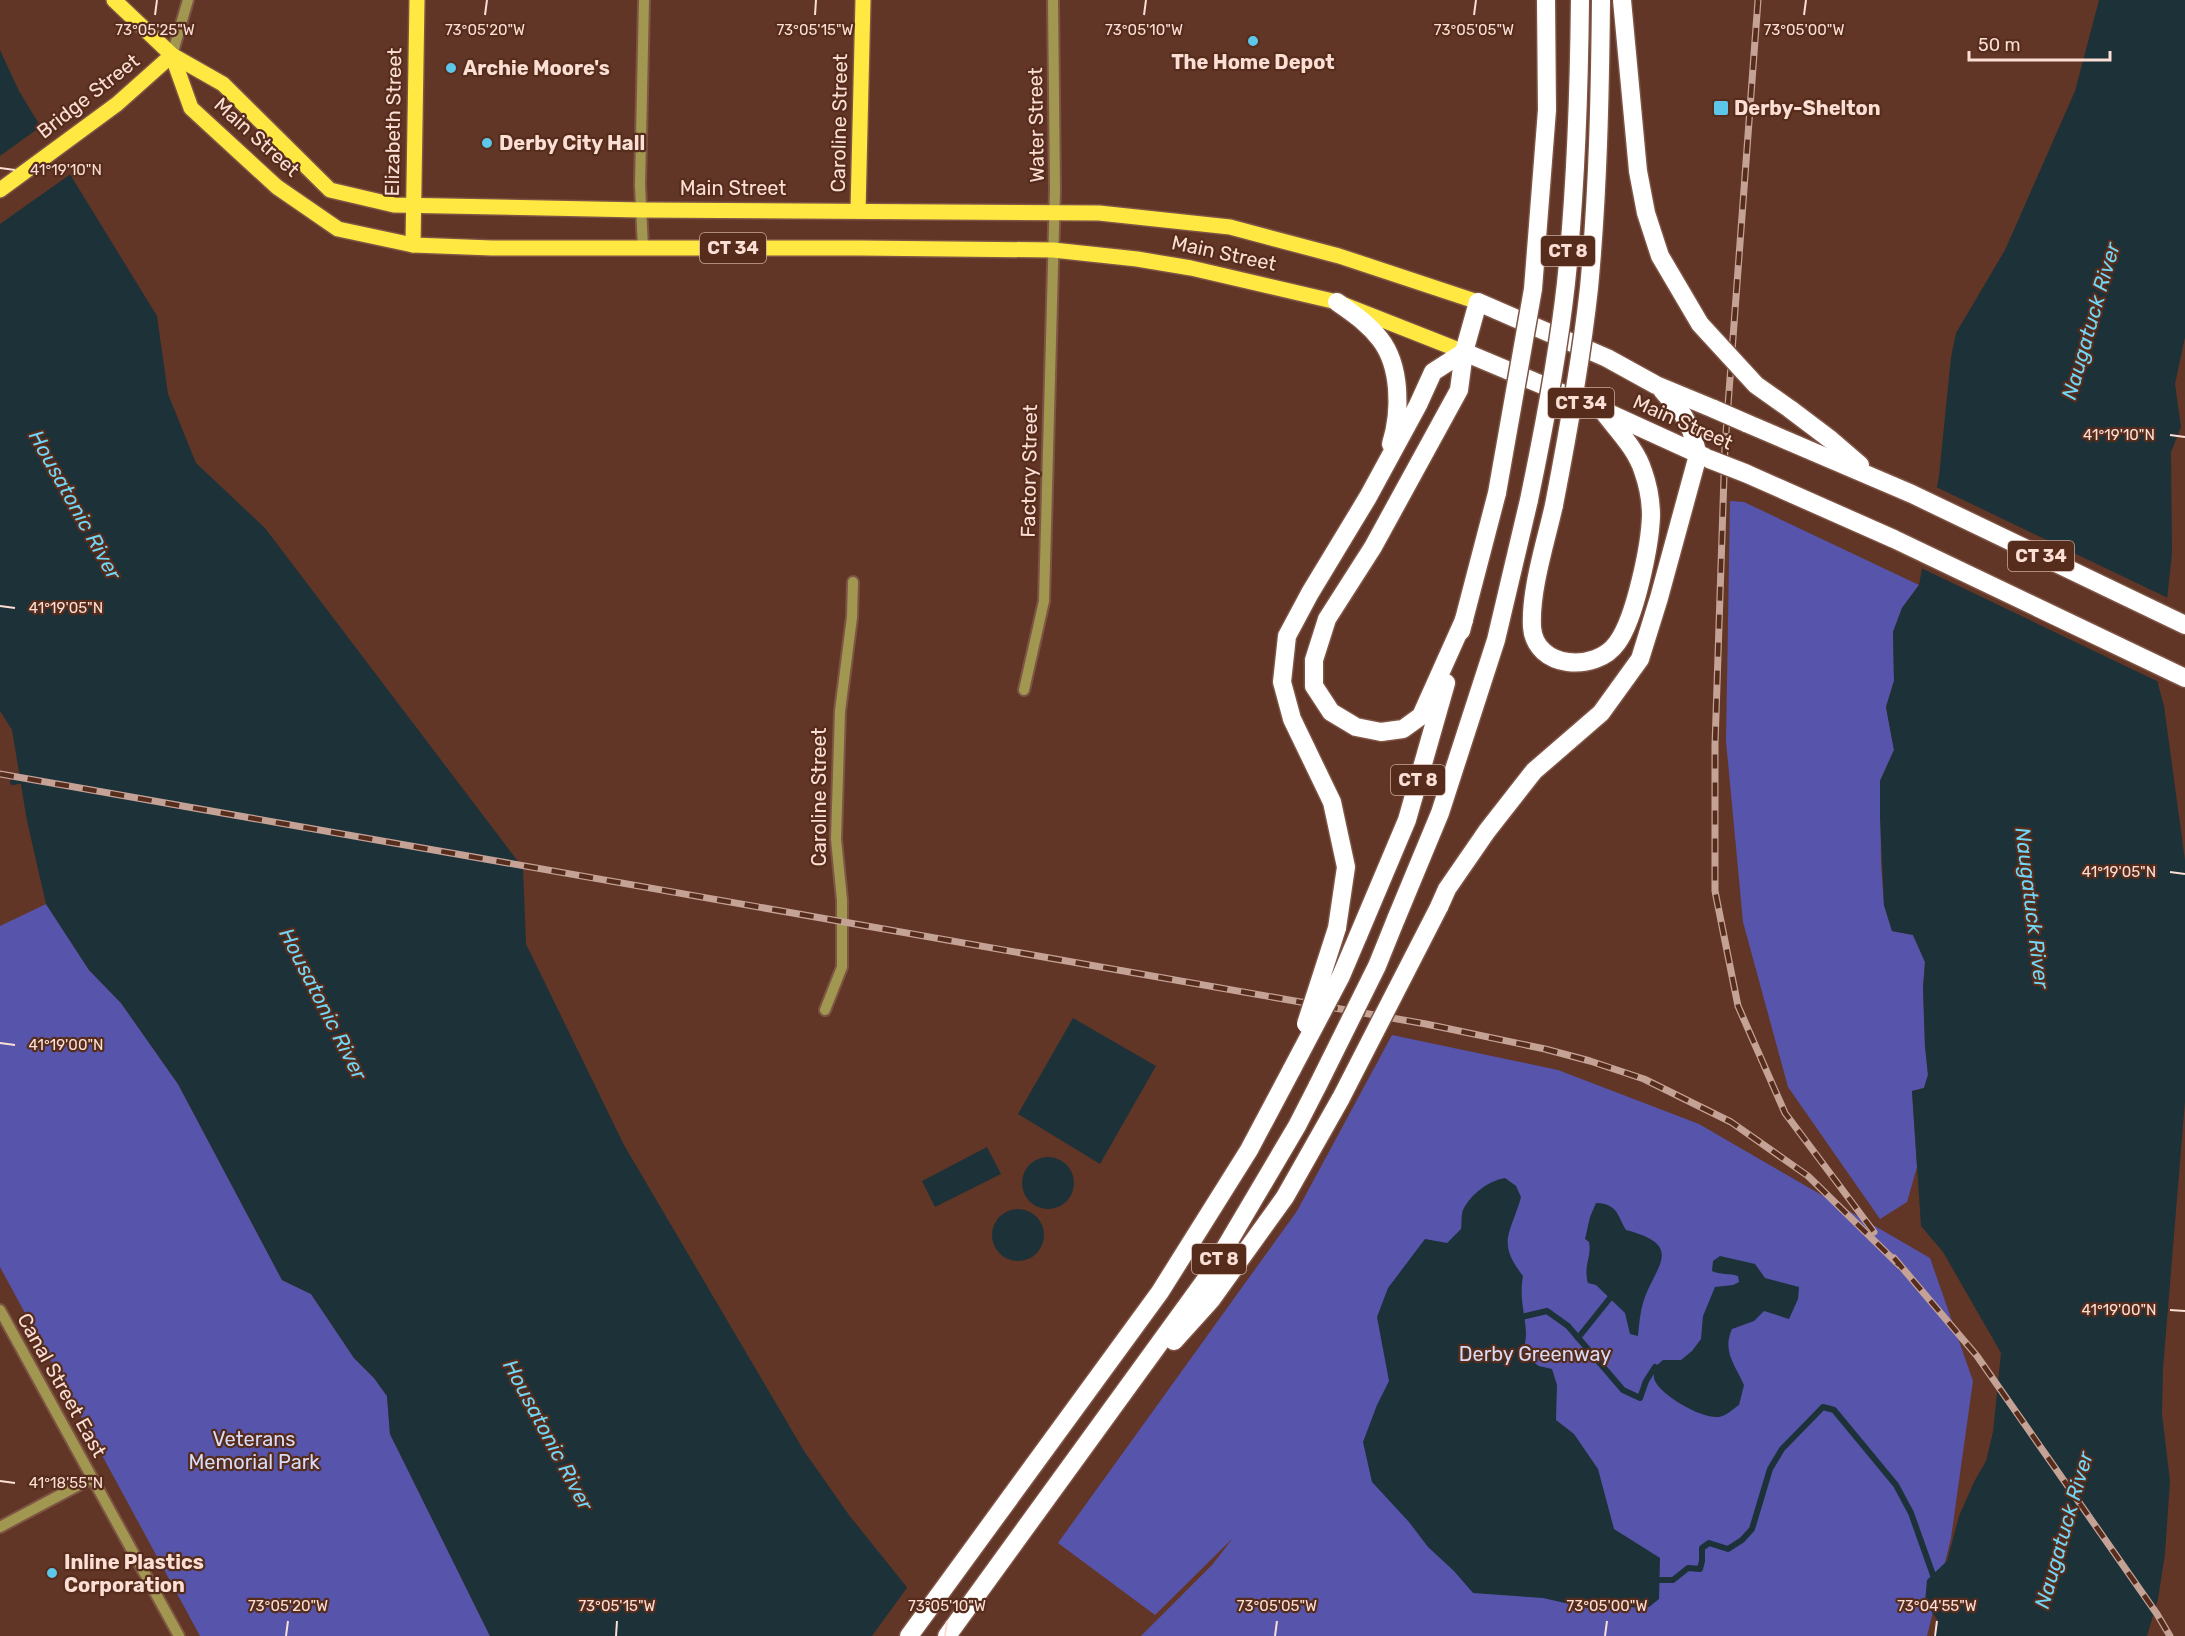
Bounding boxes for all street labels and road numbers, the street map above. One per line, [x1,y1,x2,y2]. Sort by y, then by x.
street label: Elizabeth Street [380,47,406,197]
street label: Bridge Street [32,48,144,143]
street label: Caroline Street [826,53,852,193]
street label: Water Street [1023,67,1049,183]
street label: Main Street [209,92,305,182]
street label: Main Street [680,176,786,200]
street label: Main Street [1169,230,1279,276]
road number: CT 34 [700,233,766,263]
road number: CT 8 [1541,236,1595,266]
road number: CT 34 [1548,388,1614,418]
street label: Main Street [1629,389,1737,455]
street label: Factory Street [1016,404,1042,538]
road number: CT 34 [2008,541,2074,571]
street label: Caroline Street [807,727,831,867]
road number: CT 8 [1391,765,1445,795]
road number: CT 8 [1192,1244,1246,1274]
street label: Canal Street East [12,1309,112,1461]

